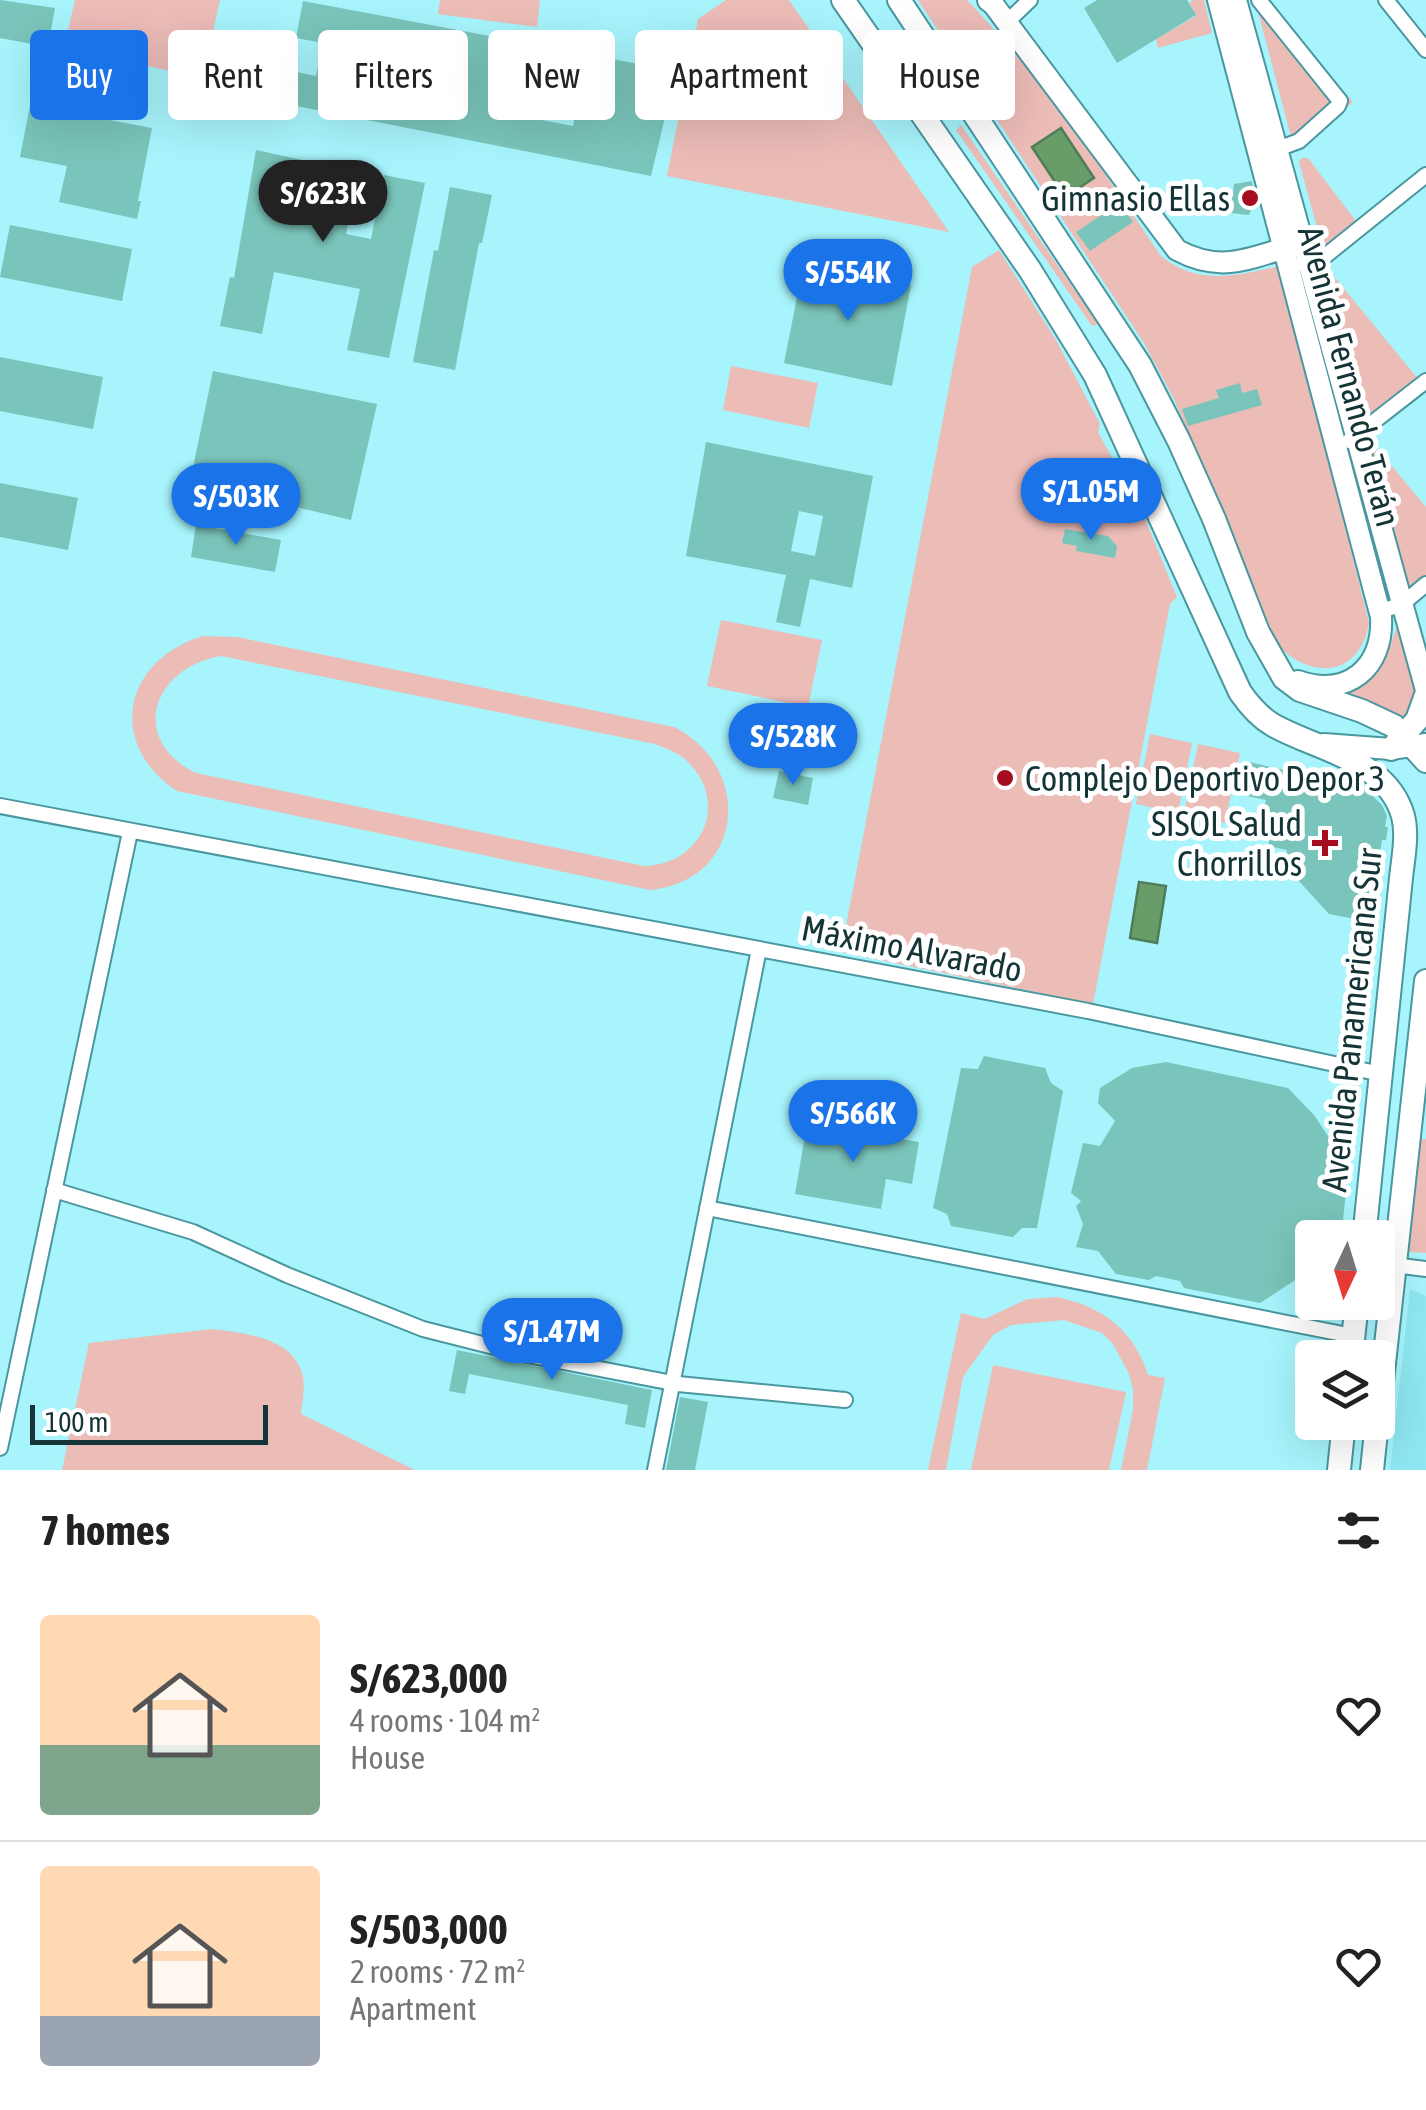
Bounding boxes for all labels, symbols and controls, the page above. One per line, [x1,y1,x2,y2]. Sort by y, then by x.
chip: Buy [30,30,148,120]
chip: Rent [168,30,298,120]
chip: Filters [318,30,468,120]
chip: New [488,30,615,120]
chip: Apartment [635,30,843,120]
chip: House [863,30,1015,120]
pin: S/623K [242,160,404,245]
text: S/623K [280,174,366,211]
place label: Gimnasio Ellas [1041,178,1230,218]
marker: Gimnasio Ellas [1239,187,1261,209]
street label: Avenida Fernando Terán [1291,221,1409,531]
pin: S/554K [767,239,929,324]
text: S/554K [805,253,891,290]
pin: S/1.05M [999,458,1183,543]
pin: S/503K [155,463,317,548]
text: S/1.05M [1043,472,1139,509]
text: S/503K [193,477,279,514]
pin: S/528K [712,703,874,788]
text: S/528K [750,717,836,754]
place label: Complejo Deportivo Depor 3 [1025,758,1385,798]
marker: Complejo Deportivo Depor 3 [994,767,1016,789]
place label: SISOL Salud Chorrillos [1151,803,1302,883]
marker: SISOL Salud Chorrillos [1312,830,1338,856]
street label: Avenida Panamericana Sur [1313,846,1389,1193]
street label: Máximo Alvarado [798,907,1026,989]
pin: S/566K [772,1080,934,1165]
text: S/566K [810,1094,896,1131]
north arrow [1295,1220,1395,1320]
map controls [1295,1220,1395,1440]
pin: S/1.47M [460,1298,644,1383]
text: S/1.47M [504,1312,600,1349]
button: layers [1295,1340,1395,1440]
scale bar [30,1400,268,1444]
text: 100 m [45,1406,108,1438]
icon: filters [1331,1503,1386,1558]
text: 7 homes [40,1506,170,1554]
text: S/623,000 [350,1654,508,1702]
icon: home [120,1655,240,1775]
icon: heart [1331,1688,1386,1743]
text: 4 rooms · 104 m² [350,1702,540,1739]
text: House [350,1739,425,1776]
text: S/503,000 [350,1905,508,1953]
icon: home [120,1906,240,2026]
icon: heart [1331,1939,1386,1994]
text: 2 rooms · 72 m² [350,1953,525,1990]
text: Apartment [350,1990,476,2027]

